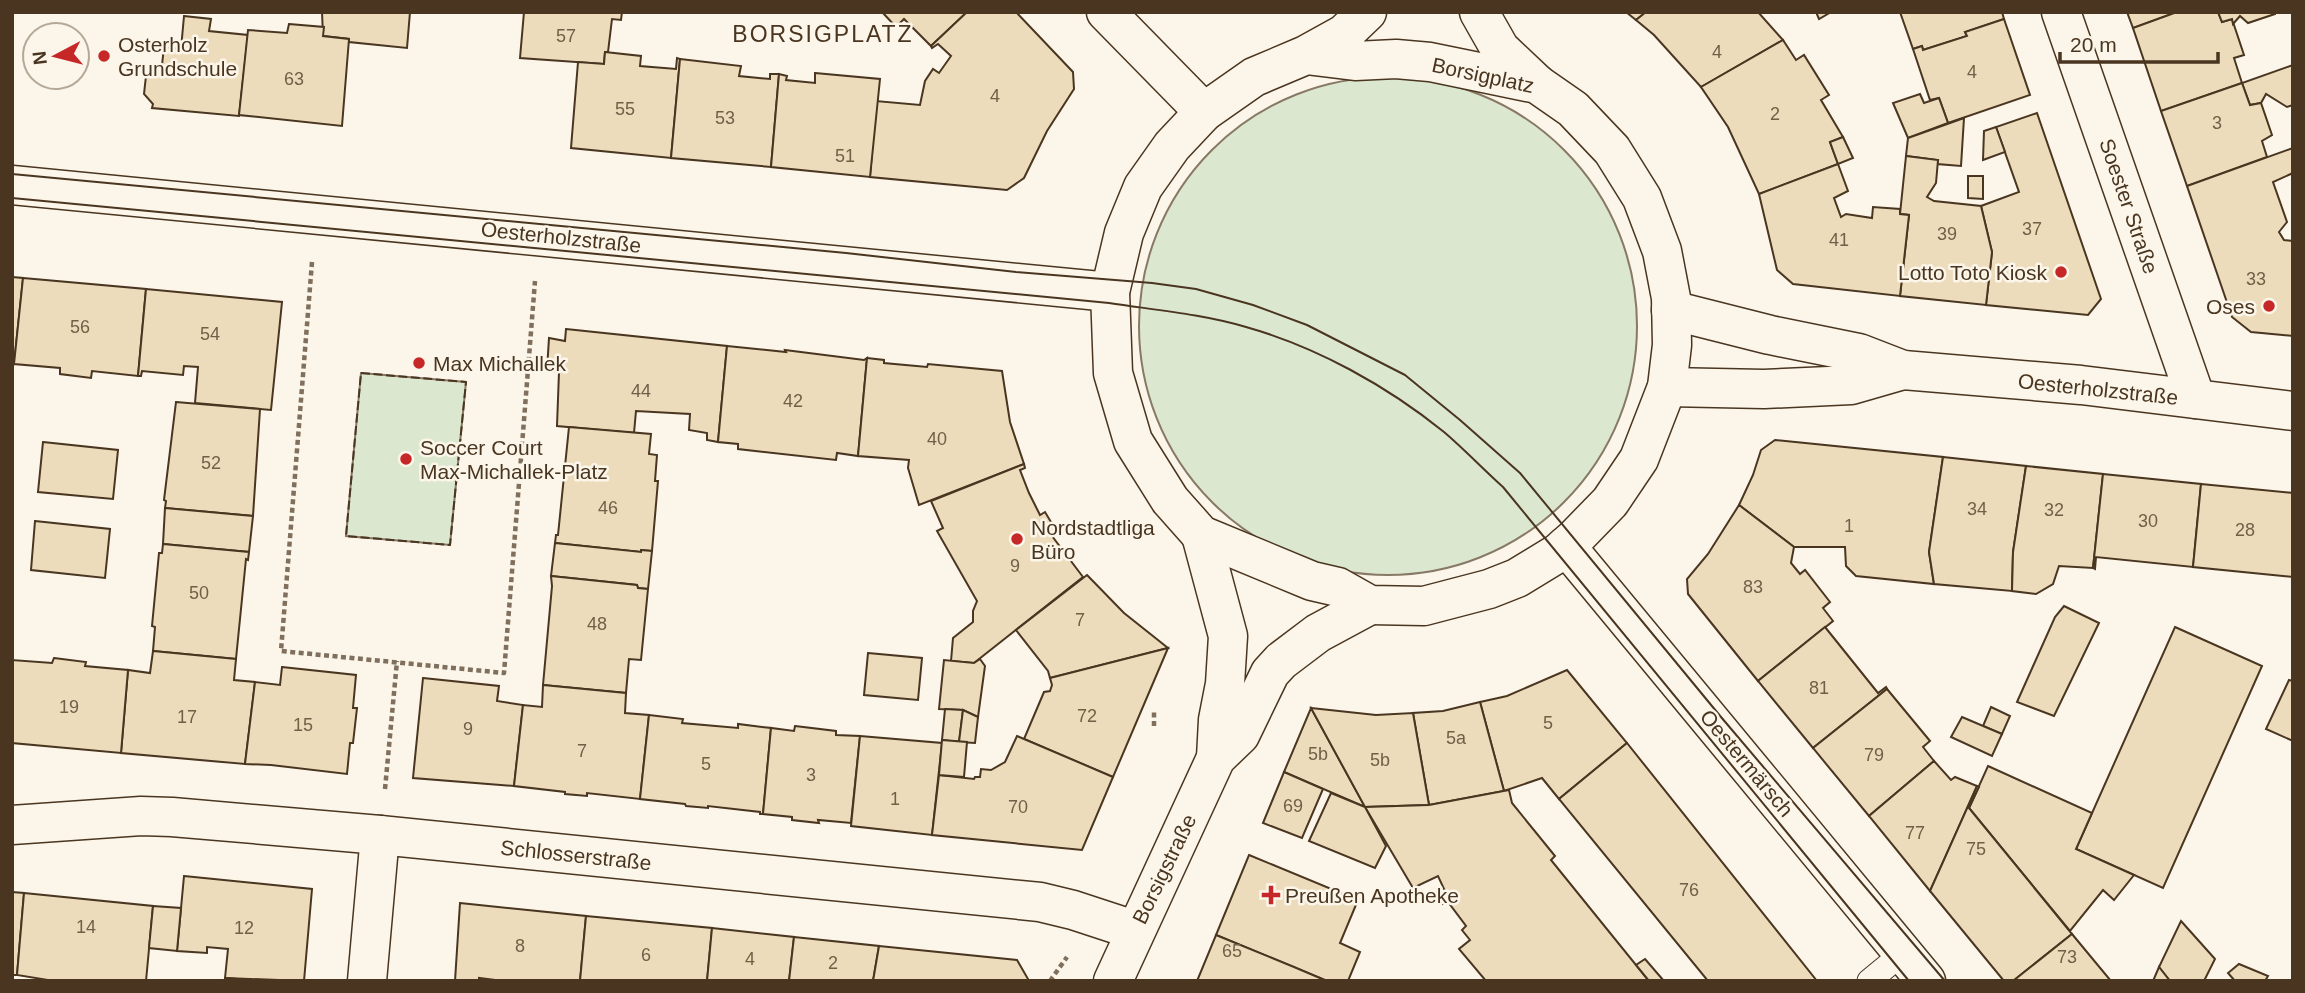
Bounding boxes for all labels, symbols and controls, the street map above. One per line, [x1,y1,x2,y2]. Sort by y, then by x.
north arrow [21,21,91,91]
district label: BORSIGPLATZ [732,21,914,47]
scale bar [2060,21,2218,65]
house number: 57 [556,26,576,46]
place label: Osterholz Grundschule [118,33,237,80]
text: 20 m [2070,33,2117,56]
house number: 4 [1712,42,1722,62]
marker: Osterholz Grundschule [96,48,112,64]
text: N [28,50,51,66]
street label: Borsigplatz [1430,53,1536,97]
house number: 4 [1967,62,1977,82]
house number: 63 [284,69,304,89]
house number: 4 [990,86,1000,106]
house number: 55 [615,99,635,119]
house number: 2 [1770,104,1780,124]
house number: 53 [715,108,735,128]
house number: 3 [2212,113,2222,133]
street label: Soester Straße [2095,135,2163,277]
house number: 51 [835,146,855,166]
street label: Oesterholzstraße [480,217,642,257]
house number: 37 [2022,219,2042,239]
house number: 39 [1937,224,1957,244]
house number: 41 [1829,230,1849,250]
place label: Lotto Toto Kiosk [1898,261,2047,284]
marker: Lotto Toto Kiosk [2053,264,2069,280]
house number: 33 [2246,269,2266,289]
place label: Oses [2206,295,2255,318]
marker: Oses [2261,298,2277,314]
house number: 56 [70,317,90,337]
house number: 54 [200,324,220,344]
place label: Max Michallek [433,352,567,375]
marker: Max Michallek [411,355,427,371]
street label: Oesterholzstraße [2017,369,2179,409]
house number: 44 [631,381,651,401]
house number: 42 [783,391,803,411]
house number: 40 [927,429,947,449]
place label: Soccer Court Max-Michallek-Platz [420,436,608,483]
marker: Soccer Court Max-Michallek-Platz [398,451,414,467]
house number: 52 [201,453,221,473]
house number: 46 [598,498,618,518]
house number: 34 [1967,499,1987,519]
house number: 32 [2044,500,2064,520]
house number: 30 [2138,511,2158,531]
place label: Nordstadtliga Büro [1031,516,1155,563]
house number: 1 [1844,516,1854,536]
house number: 28 [2235,520,2255,540]
marker: Nordstadtliga Büro [1009,531,1025,547]
house number: 9 [1010,556,1020,576]
house number: 83 [1743,577,1763,597]
house number: 50 [189,583,209,603]
house number: 7 [1075,610,1085,630]
house number: 48 [587,614,607,634]
house number: 81 [1809,678,1829,698]
house number: 19 [59,697,79,717]
street label: Oestermärsch [1696,705,1798,821]
house number: 72 [1077,706,1097,726]
house number: 17 [177,707,197,727]
house number: 5 [1543,713,1553,733]
house number: 15 [293,715,313,735]
house number: 9 [463,719,473,739]
house number: 5a [1446,728,1467,748]
house number: 7 [577,741,587,761]
house number: 5b [1308,744,1328,764]
house number: 79 [1864,745,1884,765]
house number: 5b [1370,750,1390,770]
house number: 5 [701,754,711,774]
house number: 3 [806,765,816,785]
house number: 1 [890,789,900,809]
house number: 69 [1283,796,1303,816]
house number: 70 [1008,797,1028,817]
street label: Borsigstraße [1128,810,1200,928]
house number: 77 [1905,823,1925,843]
street label: Schlosserstraße [499,836,653,874]
house number: 75 [1966,839,1986,859]
house number: 76 [1679,880,1699,900]
place label: Preußen Apotheke [1285,884,1459,907]
marker: Preußen Apotheke [1263,887,1279,903]
house number: 14 [76,917,96,937]
house number: 12 [234,918,254,938]
house number: 8 [515,936,525,956]
house number: 65 [1222,941,1242,961]
house number: 6 [641,945,651,965]
house number: 73 [2057,947,2077,967]
house number: 4 [745,949,755,969]
house number: 2 [828,953,838,973]

